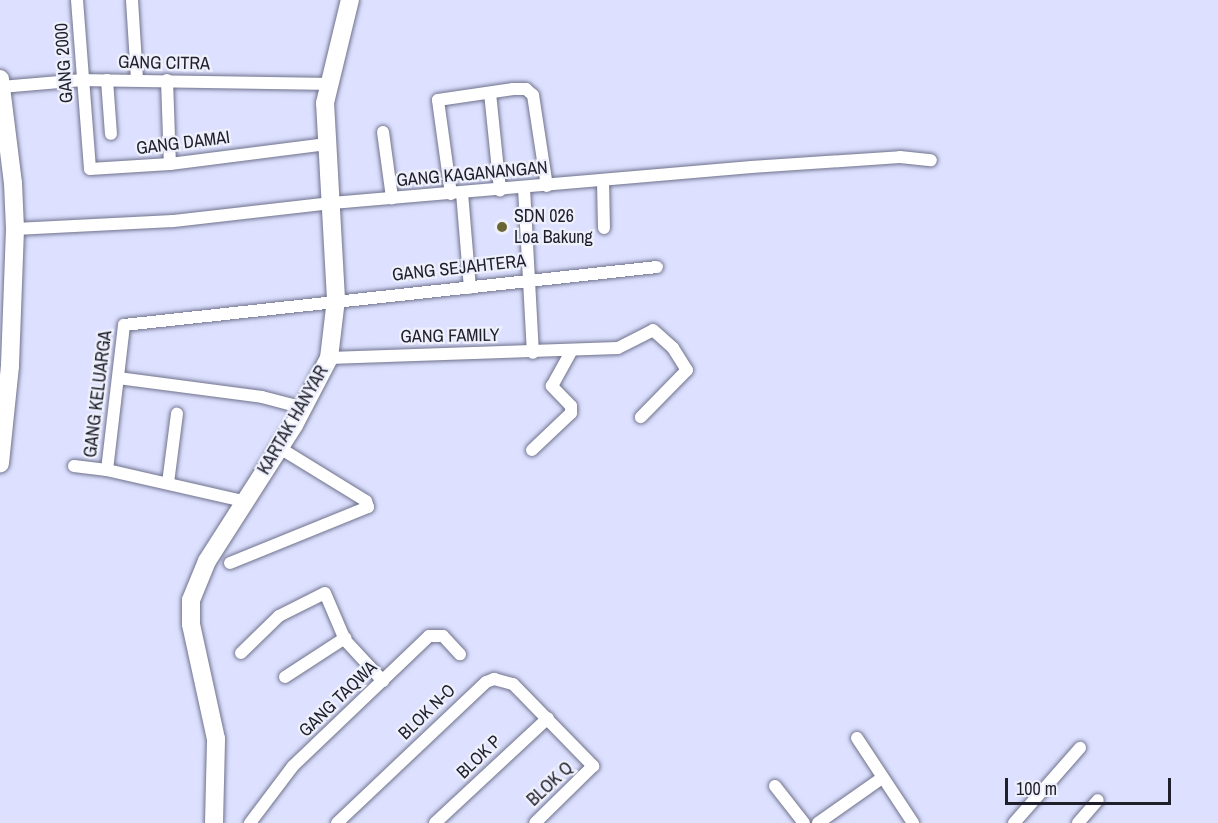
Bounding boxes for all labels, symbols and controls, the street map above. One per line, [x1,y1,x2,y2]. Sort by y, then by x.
street label: GANG 2000 [50,22,78,104]
street label: GANG CITRA [118,51,210,75]
street label: GANG DAMAI [135,127,231,159]
street label: GANG KAGANANGAN [395,157,549,191]
place label: SDN 026 Loa Bakung [514,206,593,248]
marker: SDN 026 Loa Bakung [495,220,509,234]
street label: GANG SEJAHTERA [391,250,527,286]
street label: GANG FAMILY [400,324,500,348]
street label: GANG KELUARGA [79,329,117,459]
street label: KARTAK HANYAR [253,362,333,478]
street label: GANG TAQWA [295,656,381,742]
street label: BLOK N-O [394,680,460,744]
street label: BLOK P [452,731,506,783]
street label: BLOK Q [523,757,577,811]
scale bar [1008,766,1174,804]
text: 100 m [1016,776,1057,801]

